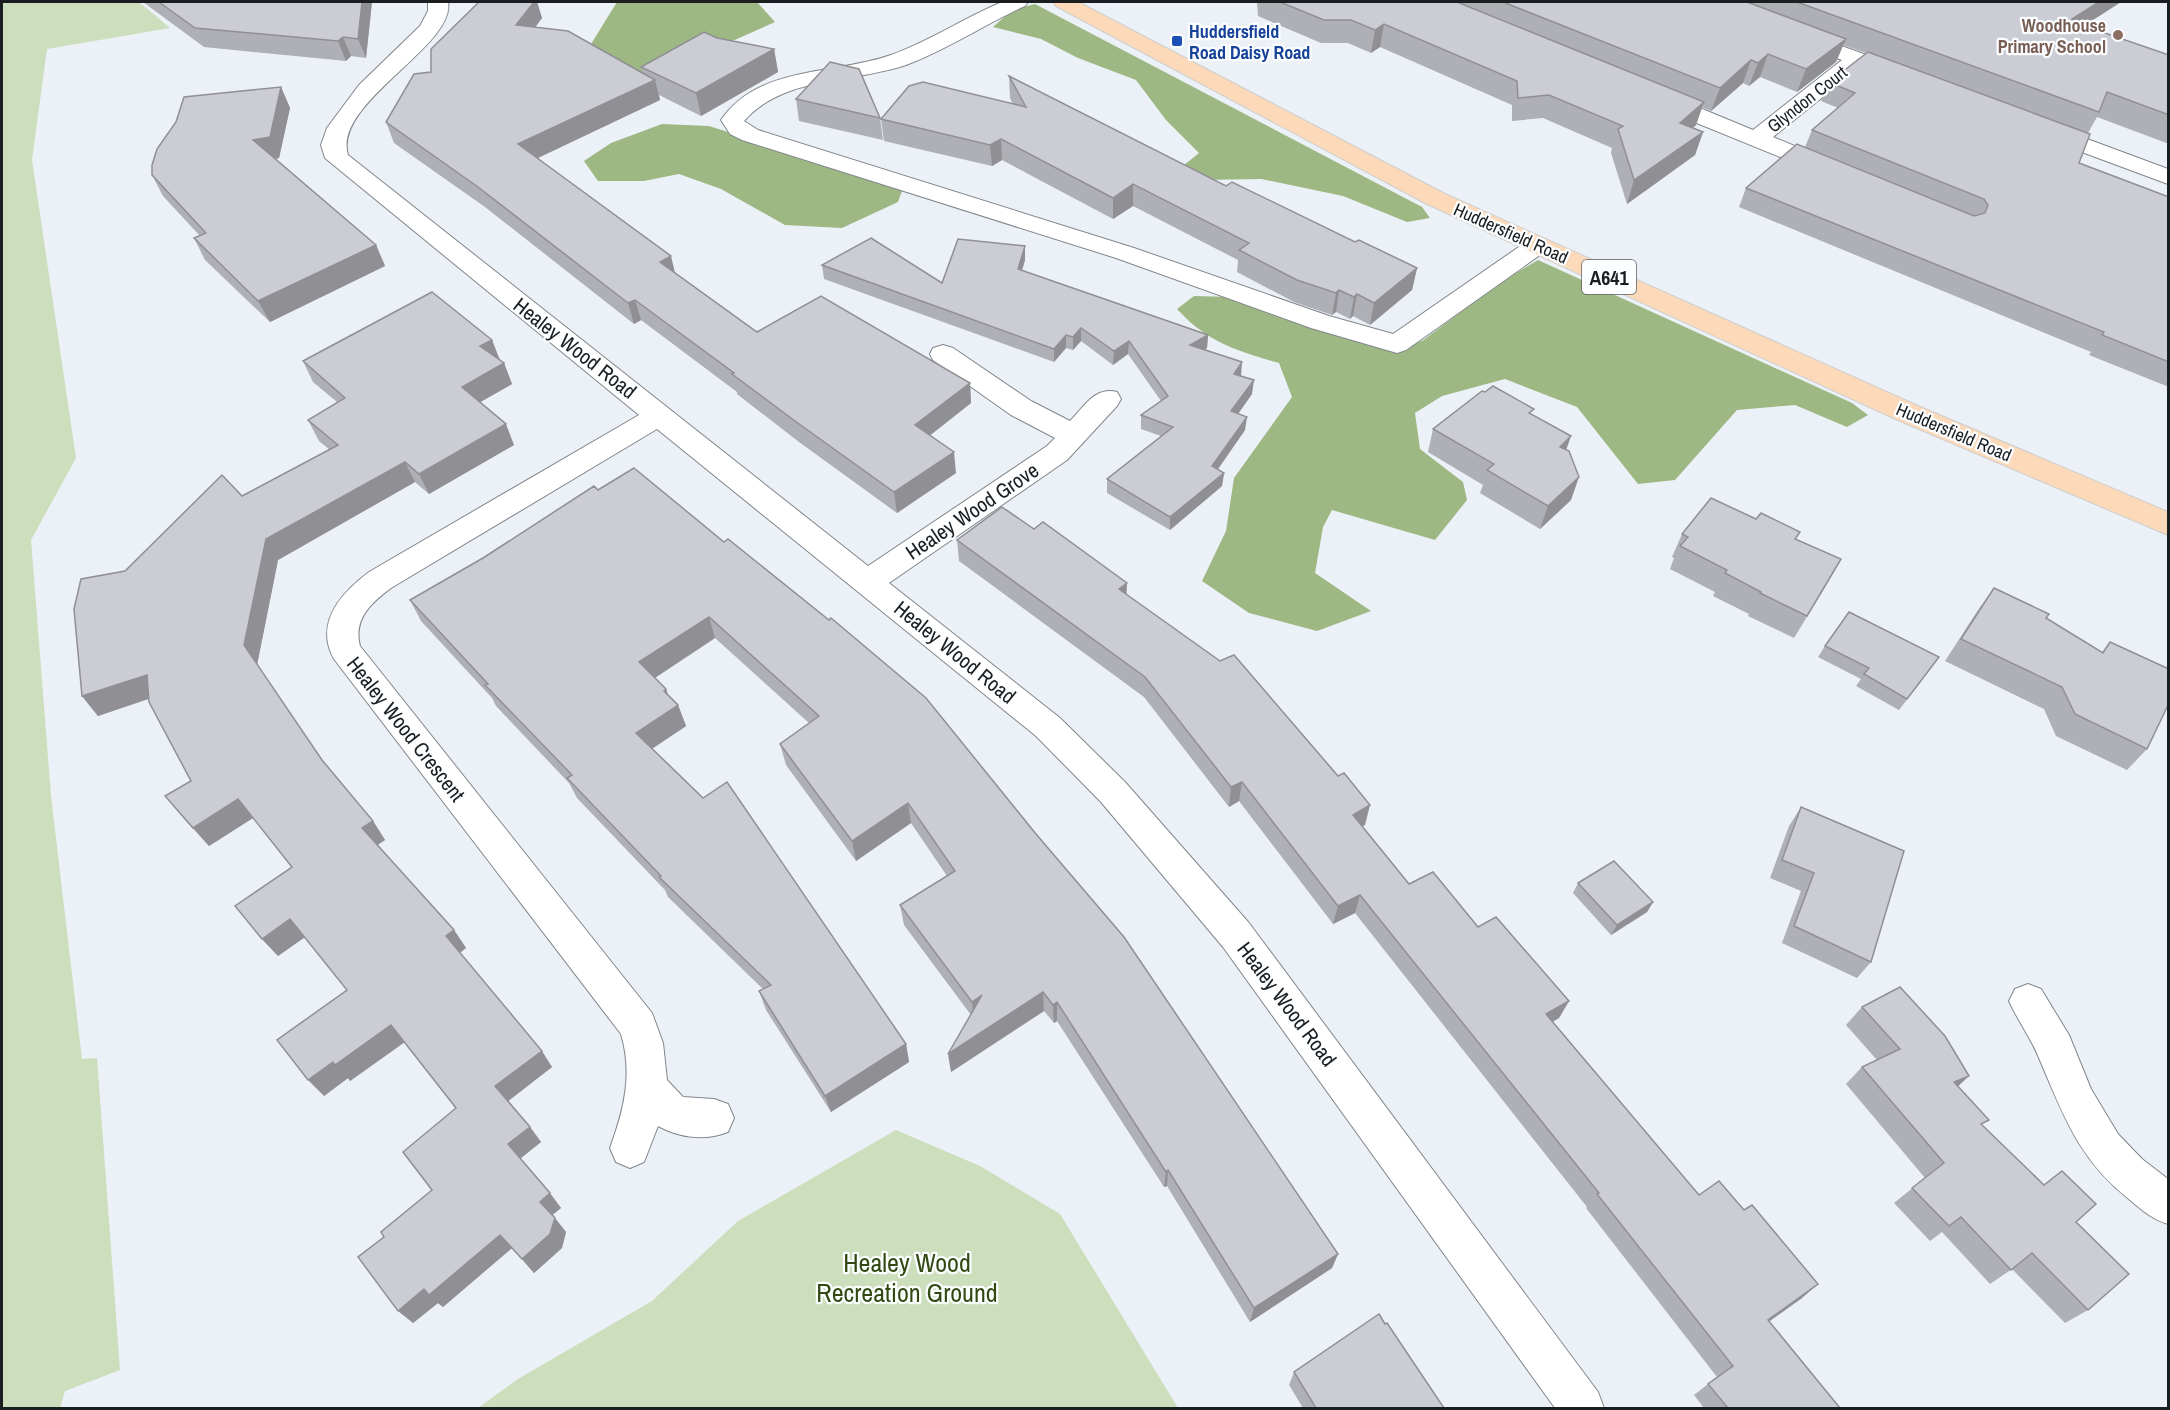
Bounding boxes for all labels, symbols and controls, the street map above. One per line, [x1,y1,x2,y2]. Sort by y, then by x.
place label: Woodhouse Primary School [1998,13,2106,59]
place label: Huddersfield Road Daisy Road [1189,19,1310,65]
marker: Woodhouse Primary School [2111,28,2125,42]
marker: Huddersfield Road Daisy Road [1170,34,1184,48]
street label: Glyndon Court [1762,60,1852,138]
street label: Huddersfield Road [1450,197,1572,269]
road number: A641 [1582,260,1636,294]
street label: Healey Wood Road [507,291,643,405]
street label: Huddersfield Road [1892,396,2016,468]
street label: Healey Wood Grove [900,456,1044,566]
street label: Healey Wood Road [888,594,1022,710]
street label: Healey Wood Crescent [340,650,472,808]
street label: Healey Wood Road [1231,936,1343,1072]
park label: Healey Wood Recreation Ground [816,1245,998,1310]

